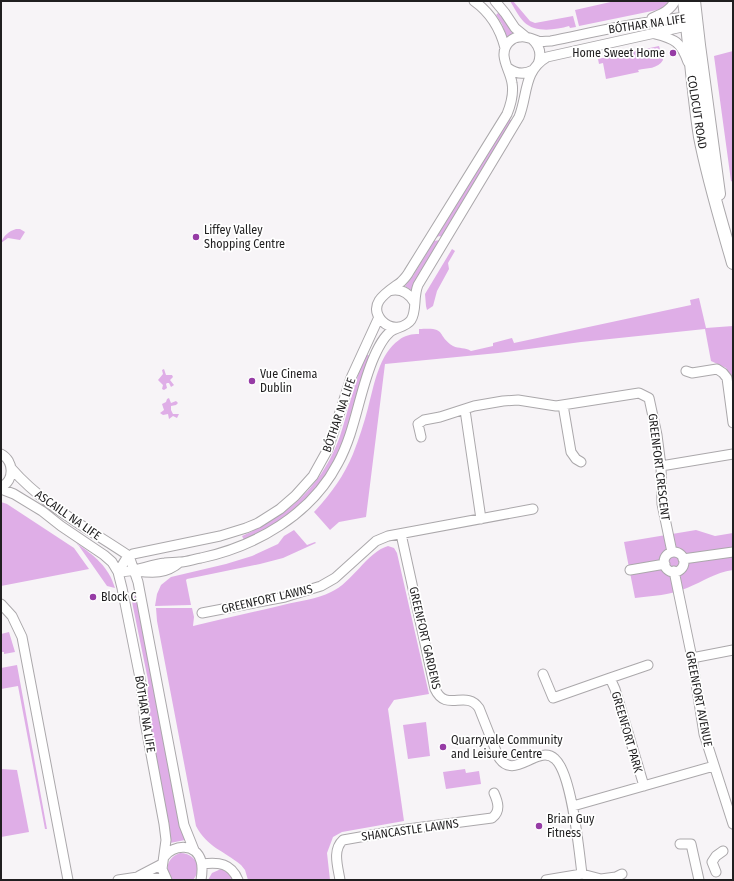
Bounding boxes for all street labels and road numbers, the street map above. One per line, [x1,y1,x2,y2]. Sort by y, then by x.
street label: BÓTHAR NA LIFE [607,11,687,36]
street label: COLDCUT ROAD [684,74,710,150]
street label: BÓTHAR NA LIFE [319,375,358,454]
street label: GREENFORT CRESCENT [645,413,673,522]
street label: ASCAILL NA LIFE [32,487,104,543]
street label: GREENFORT LAWNS [220,582,314,616]
street label: GREENFORT GARDENS [406,585,444,691]
street label: GREENFORT AVENUE [683,650,715,748]
street label: BÓTHAR NA LIFE [132,674,159,754]
street label: GREENFORT PARK [609,690,645,775]
street label: SHANCASTLE LAWNS [360,816,460,844]

